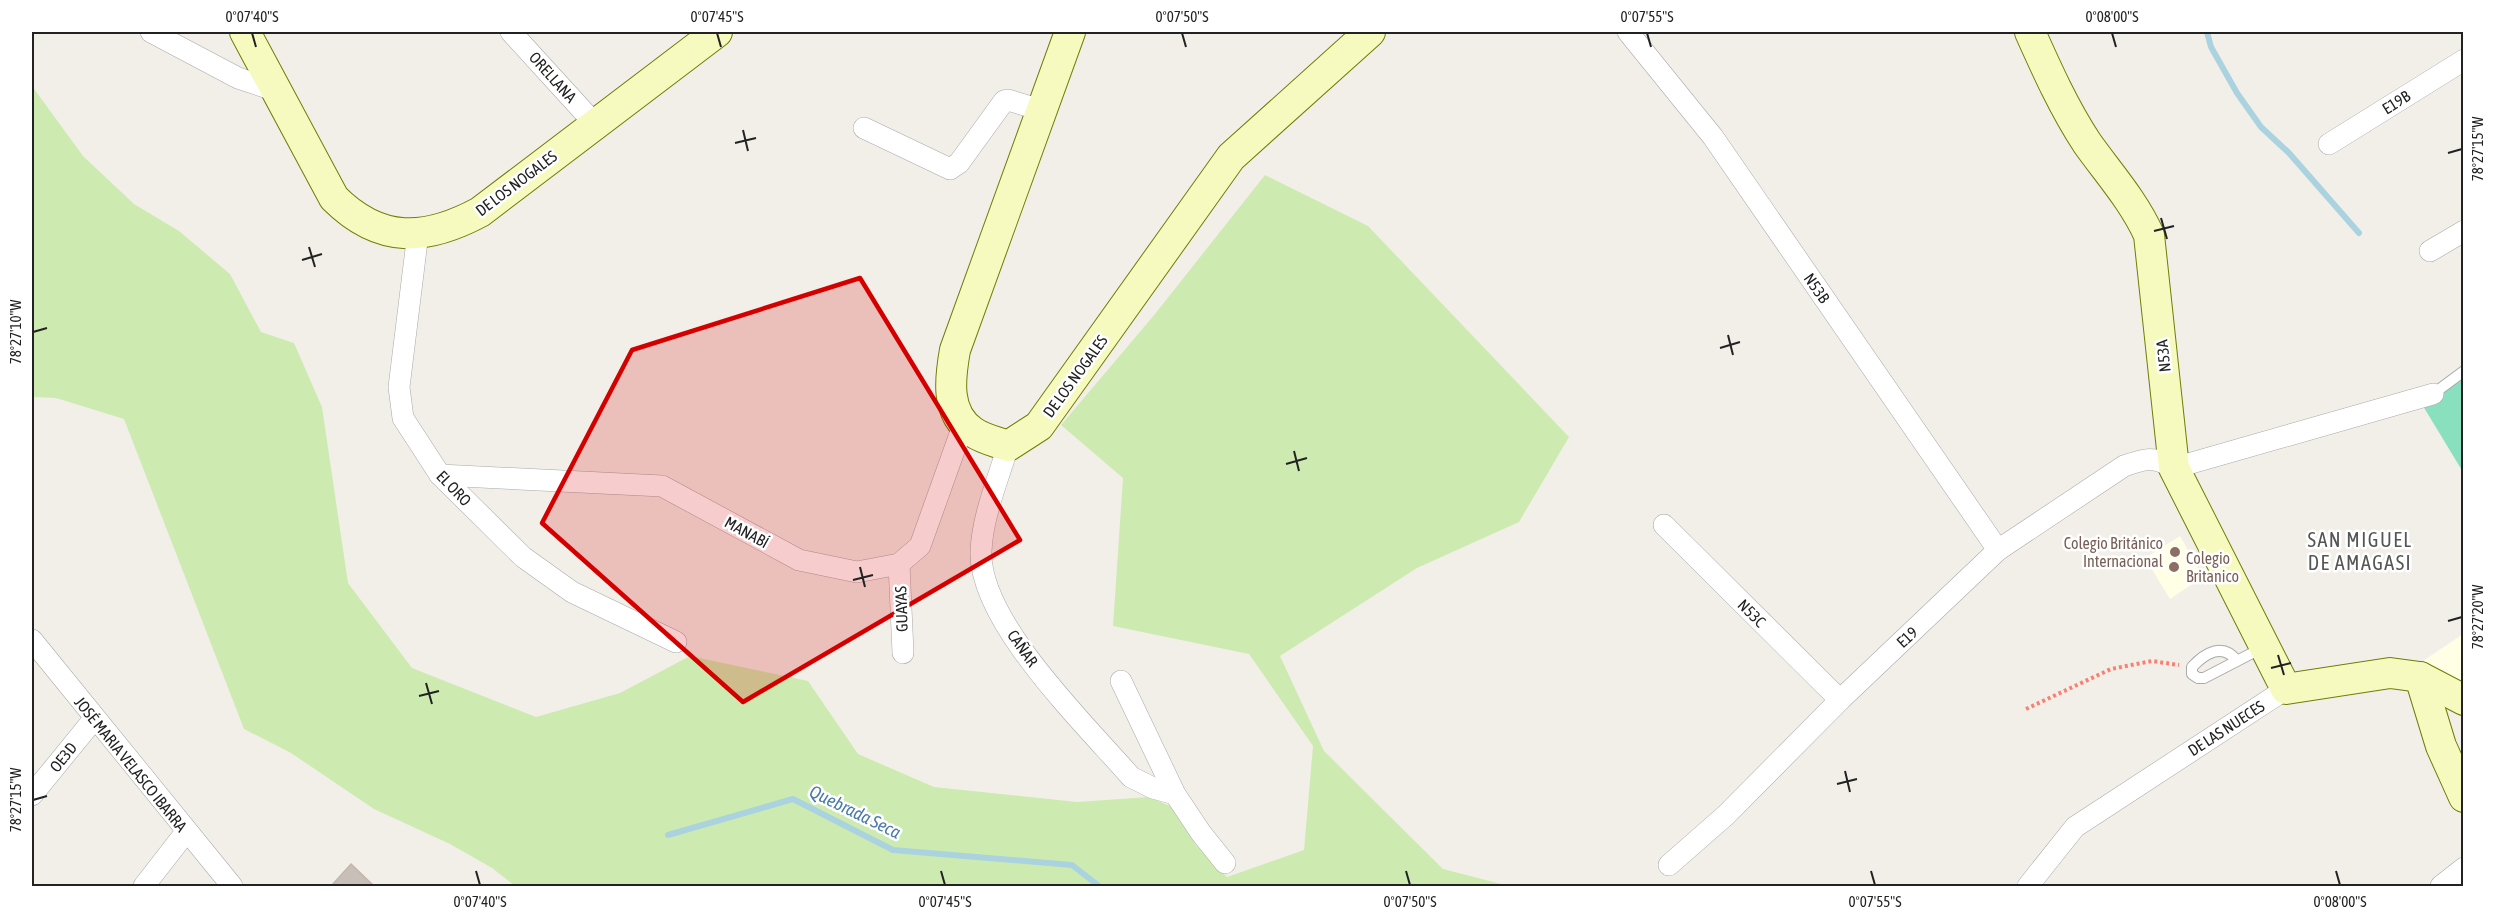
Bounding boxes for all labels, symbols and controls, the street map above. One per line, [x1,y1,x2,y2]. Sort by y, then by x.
text: 0°07'40"S [225,8,279,25]
text: 0°07'45"S [690,8,744,25]
text: 0°07'50"S [1155,8,1209,25]
text: 0°07'55"S [1620,8,1674,25]
text: 0°08'00"S [2085,8,2139,25]
street label: ORELLANA [526,48,580,106]
street label: E19B [2379,86,2414,117]
text: 78°27'15"W [2469,117,2486,181]
street label: DE LOS NOGALES [472,146,560,219]
street label: N53B [1800,270,1834,307]
text: 78°27'10"W [7,300,24,364]
street label: DE LOS NOGALES [1039,331,1111,421]
street label: N53A [2152,339,2174,373]
street label: EL ORO [433,467,475,509]
street label: MANABÍ [722,513,772,551]
district label: SAN MIGUEL DE AMAGASI [2308,528,2412,574]
place label: Colegio Británico Internacional [2064,534,2164,570]
marker: Colegio Británico Internacional [2168,545,2182,559]
place label: Colegio Britanico [2186,549,2239,585]
marker: Colegio Britanico [2167,560,2181,574]
text: 78°27'20"W [2469,585,2486,649]
street label: GUAYAS [891,586,911,632]
street label: N53C [1734,595,1770,631]
street label: E19 [1893,623,1921,651]
street label: CAÑAR [1004,626,1042,670]
street label: JOSÉ MARIA VELASCO IBARRA [71,693,191,835]
street label: DE LAS NUECES [2184,697,2268,759]
street label: OE3D [46,739,80,775]
text: 78°27'15"W [7,768,24,832]
water label: Quebrada Seca [806,780,905,843]
text: 0°07'40"S [453,893,507,910]
text: 0°07'45"S [918,893,972,910]
text: 0°07'50"S [1383,893,1437,910]
text: 0°07'55"S [1848,893,1902,910]
text: 0°08'00"S [2313,893,2367,910]

